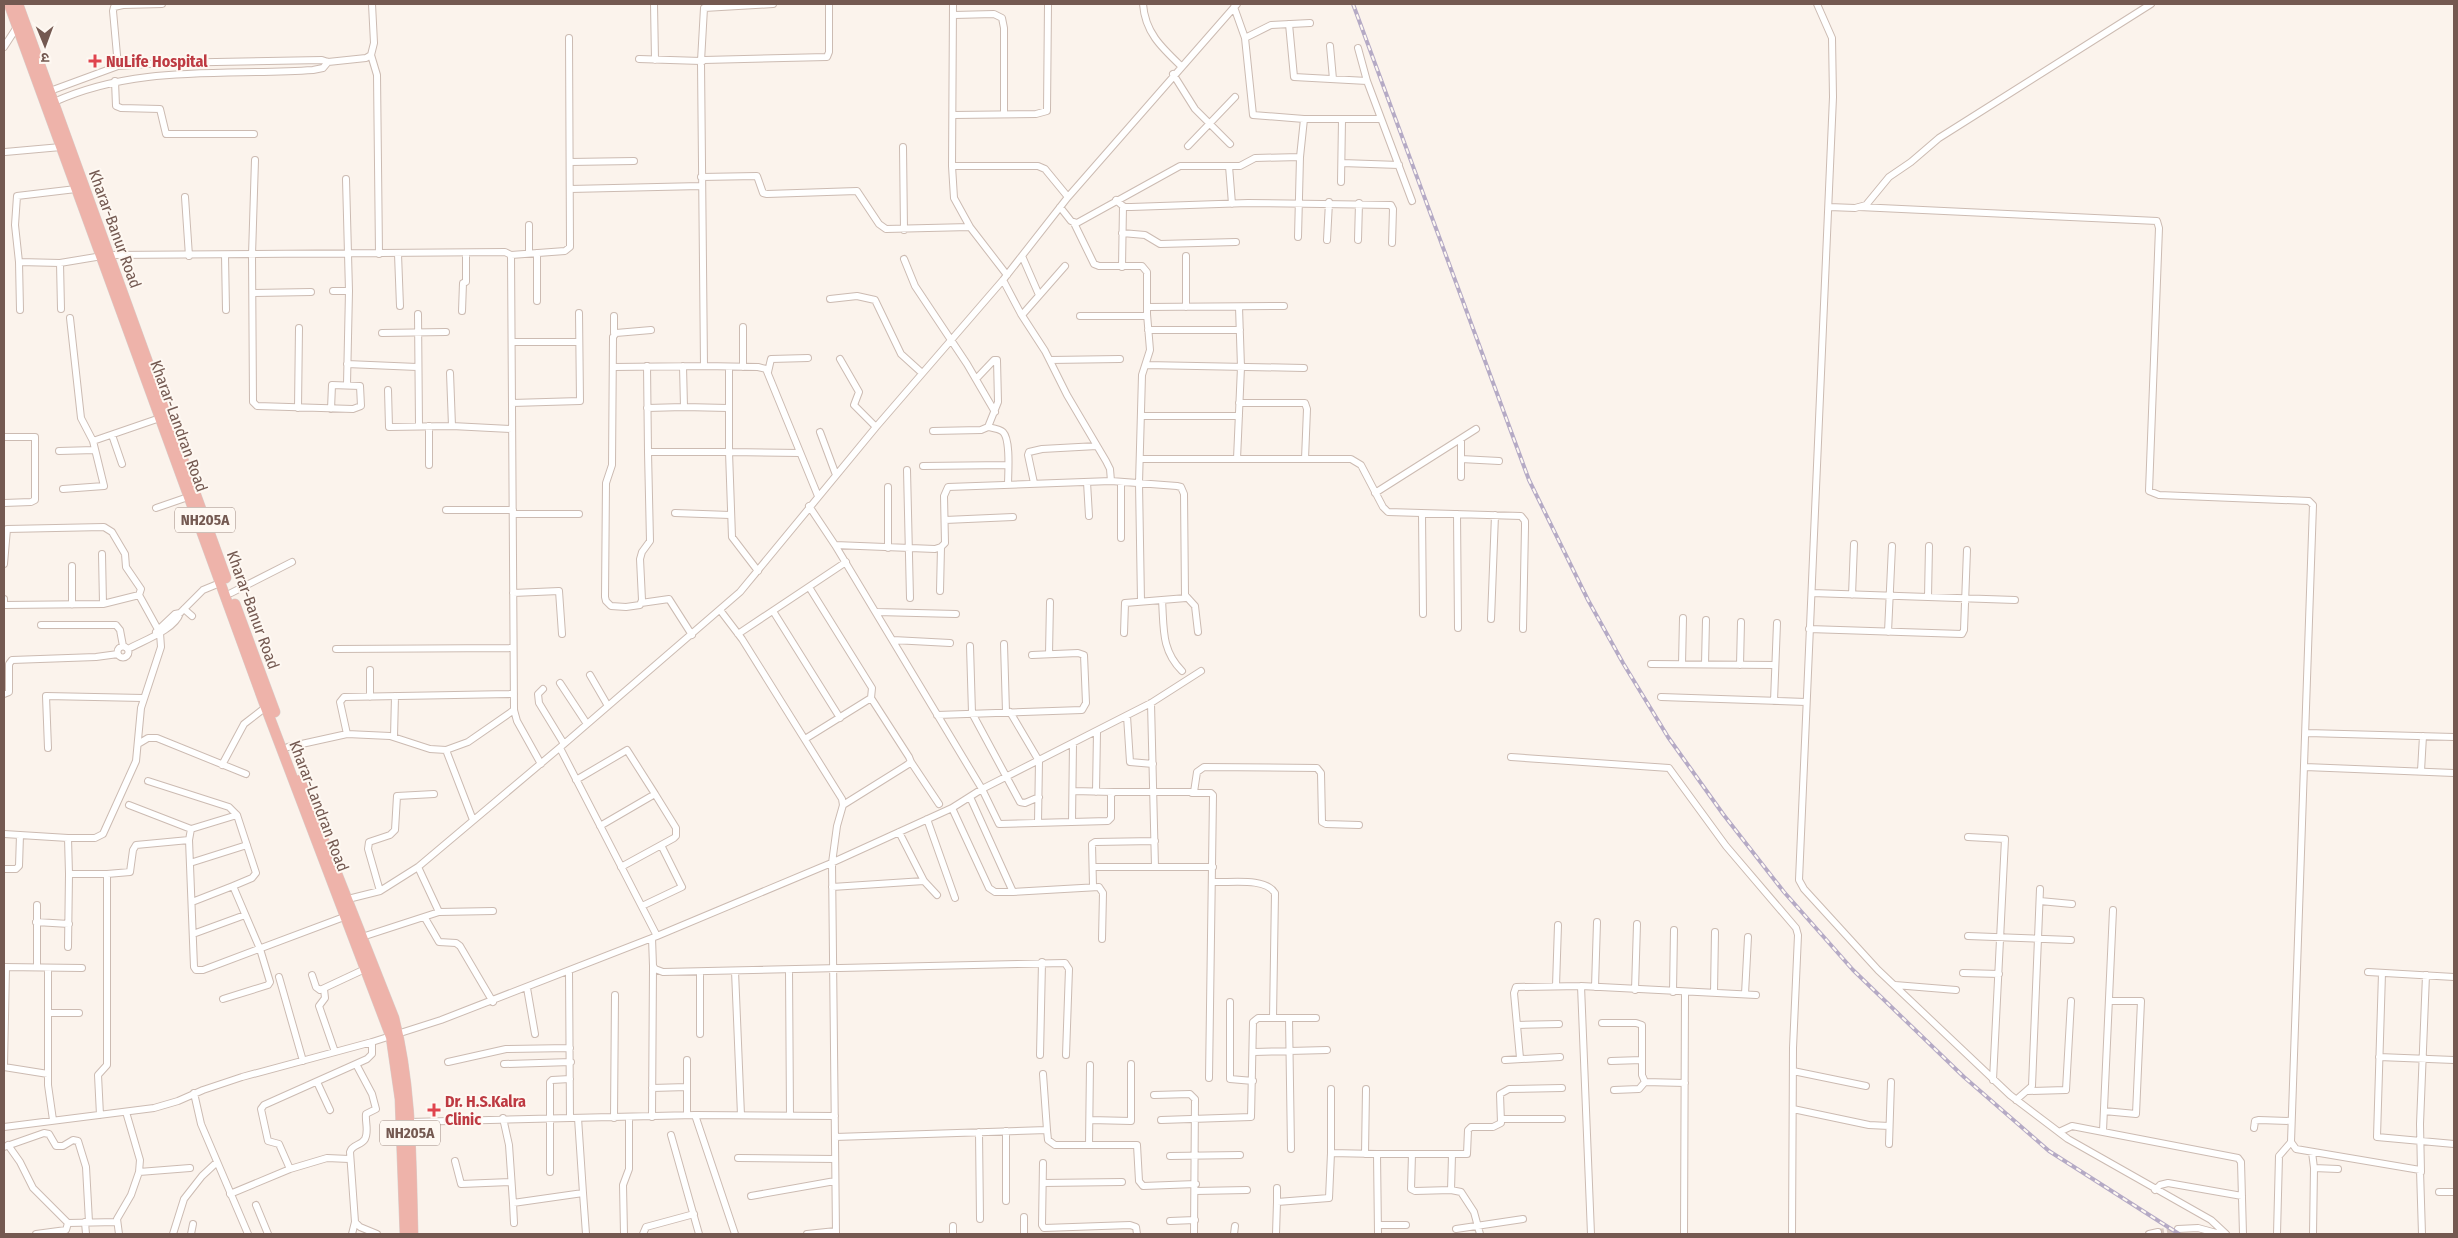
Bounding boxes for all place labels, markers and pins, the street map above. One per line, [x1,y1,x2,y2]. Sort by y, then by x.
place label: NuLife Hospital [106,52,208,71]
marker: NuLife Hospital [88,54,102,68]
place label: Dr. H.S.Kalra Clinic [445,1092,526,1129]
marker: Dr. H.S.Kalra Clinic [427,1103,441,1117]

